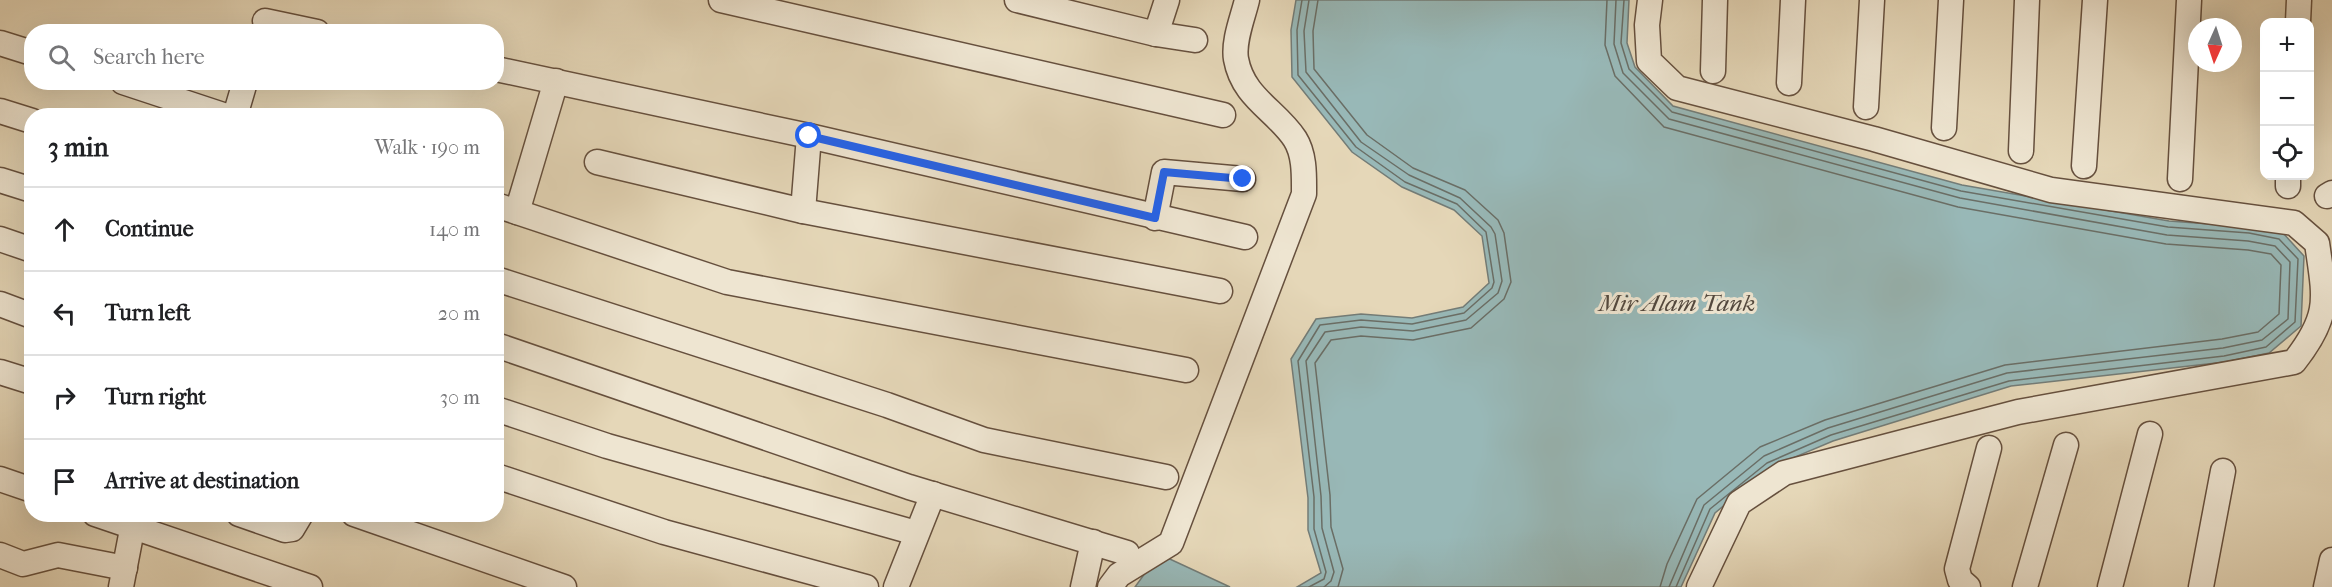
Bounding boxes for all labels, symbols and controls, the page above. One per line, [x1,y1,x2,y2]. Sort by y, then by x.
north arrow [2188,18,2242,72]
map controls [2260,18,2314,180]
button: + [2260,18,2314,72]
search box [24,24,504,90]
icon: search [45,41,78,74]
text: Search here [93,44,205,70]
button: − [2260,72,2314,126]
route start [795,122,821,148]
button: locate [2260,126,2314,180]
text: 3 min [48,132,109,163]
text: Walk · 190 m [374,136,480,159]
route end [1229,165,1255,191]
icon: ahead [48,213,81,246]
text: Continue [105,216,194,242]
text: 140 m [429,218,480,241]
water label: Mir Alam Tank [1597,289,1755,317]
icon: left [48,297,81,330]
text: Turn left [105,300,191,326]
text: 20 m [438,302,480,325]
icon: right [48,381,81,414]
text: Turn right [105,384,206,410]
text: 30 m [440,386,480,409]
icon: arrive [48,465,81,498]
text: Arrive at destination [105,468,299,494]

